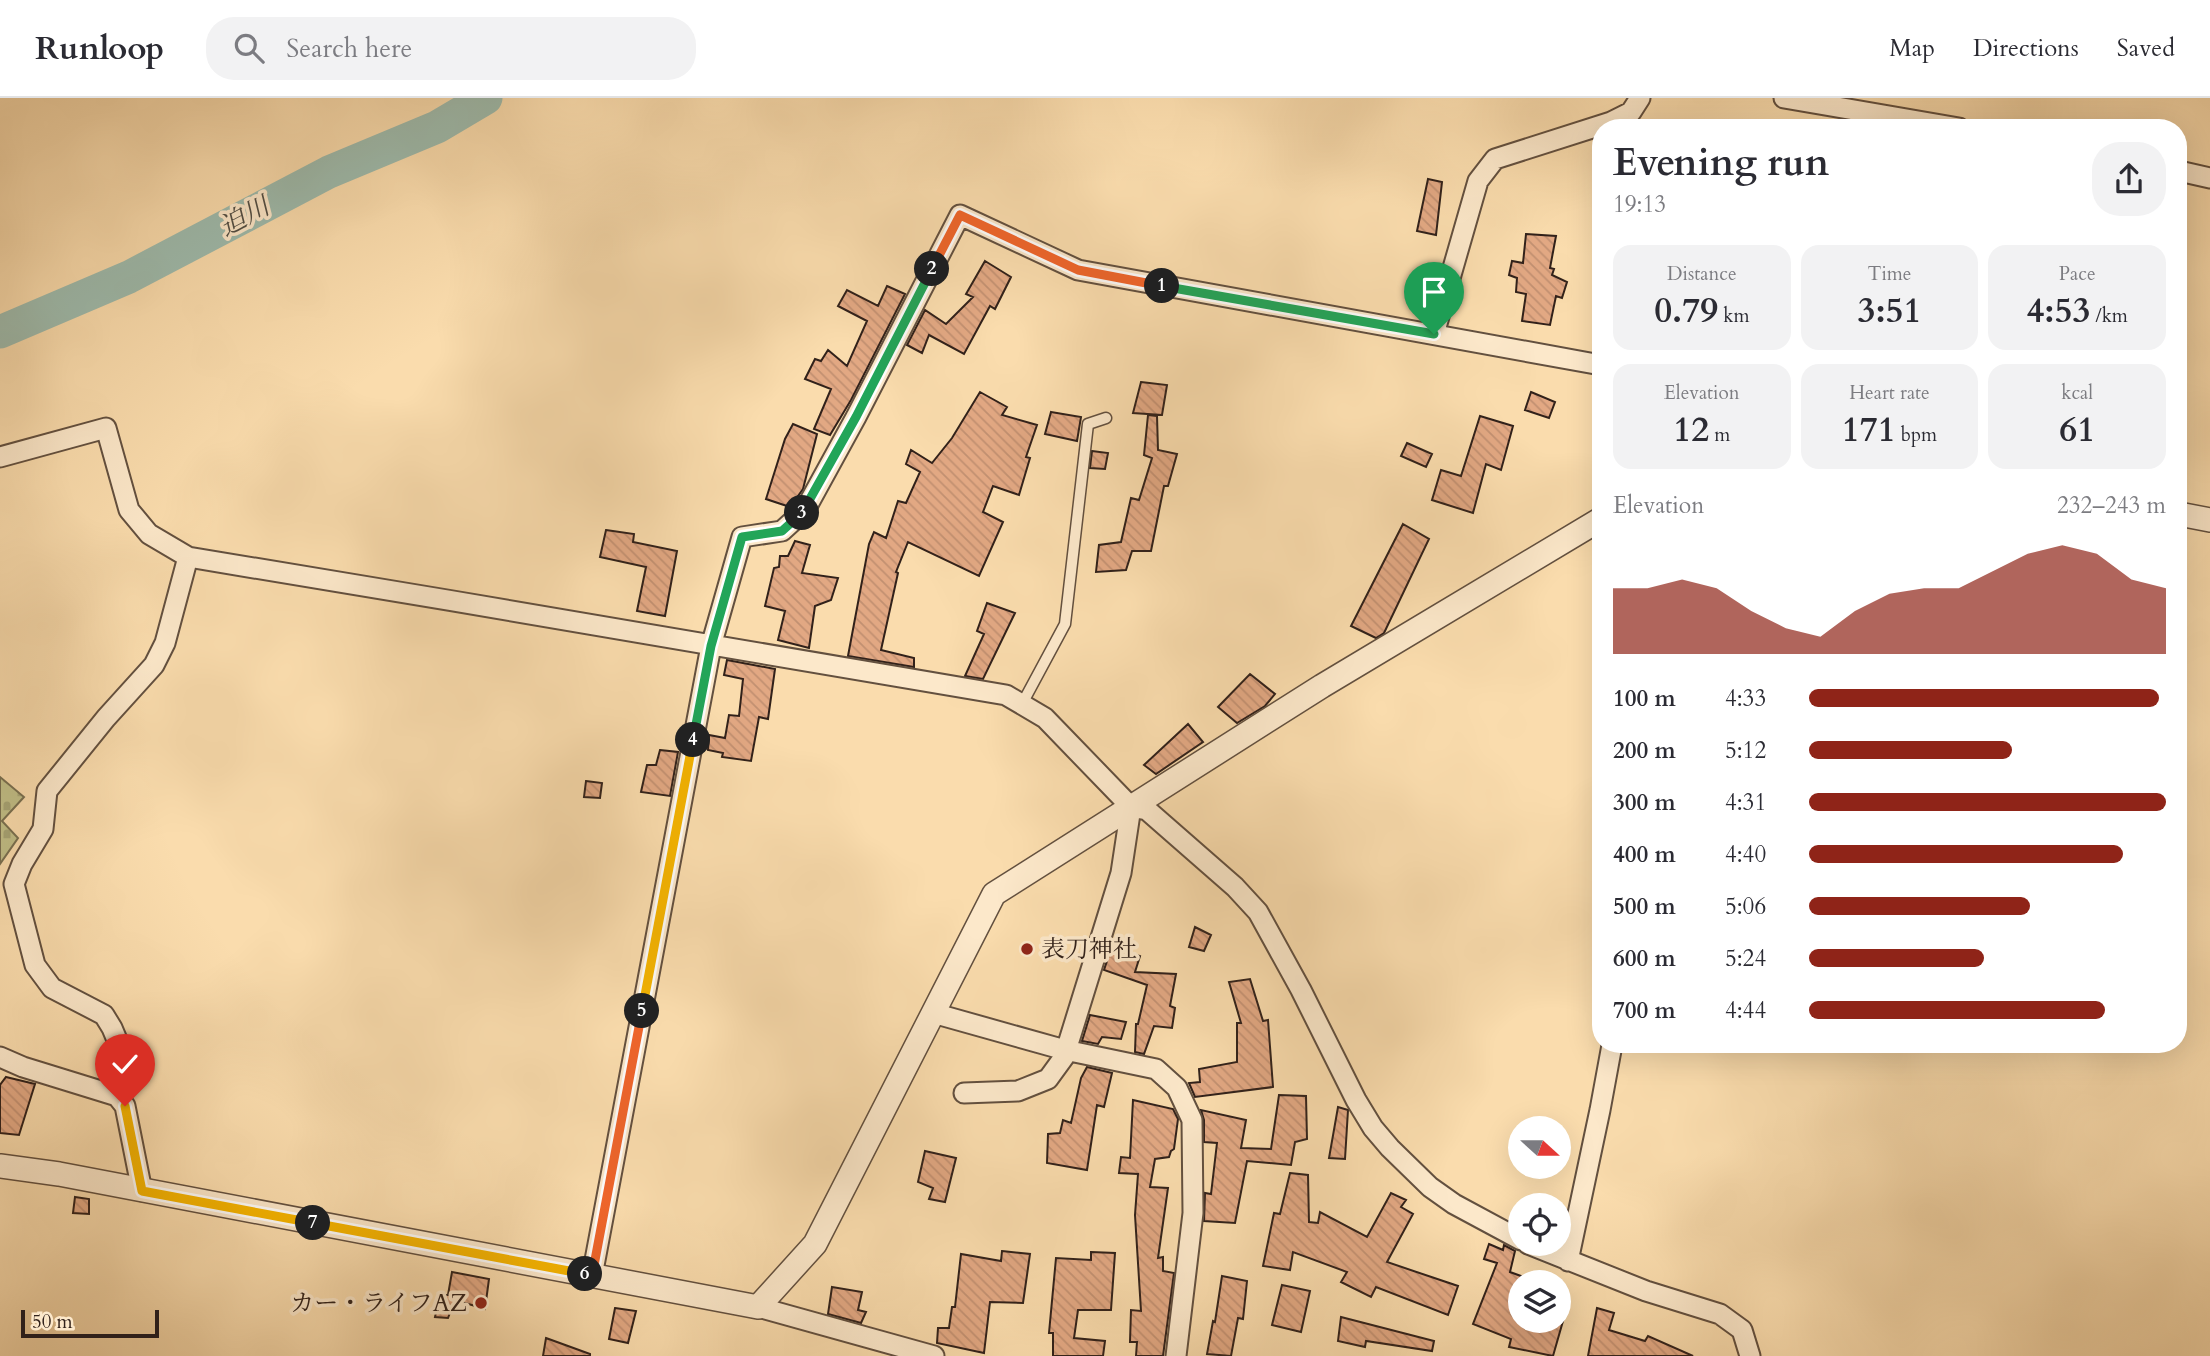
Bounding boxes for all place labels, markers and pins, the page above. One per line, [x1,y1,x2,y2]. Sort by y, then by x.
pin: 2 [914,252,950,286]
pin [1404,262,1464,334]
pin: 1 [1144,268,1180,304]
pin: 3 [784,496,820,530]
pin: 4 [676,722,710,758]
place label: 表刀神社 [1041,933,1137,966]
marker: 表刀神社 [1019,941,1035,957]
pin: 5 [624,993,660,1028]
pin [95,1034,155,1106]
pin: 7 [296,1206,330,1240]
pin: 6 [568,1256,602,1292]
place label: カー・ライフAZ [290,1287,467,1320]
marker: カー・ライフAZ [473,1295,489,1311]

